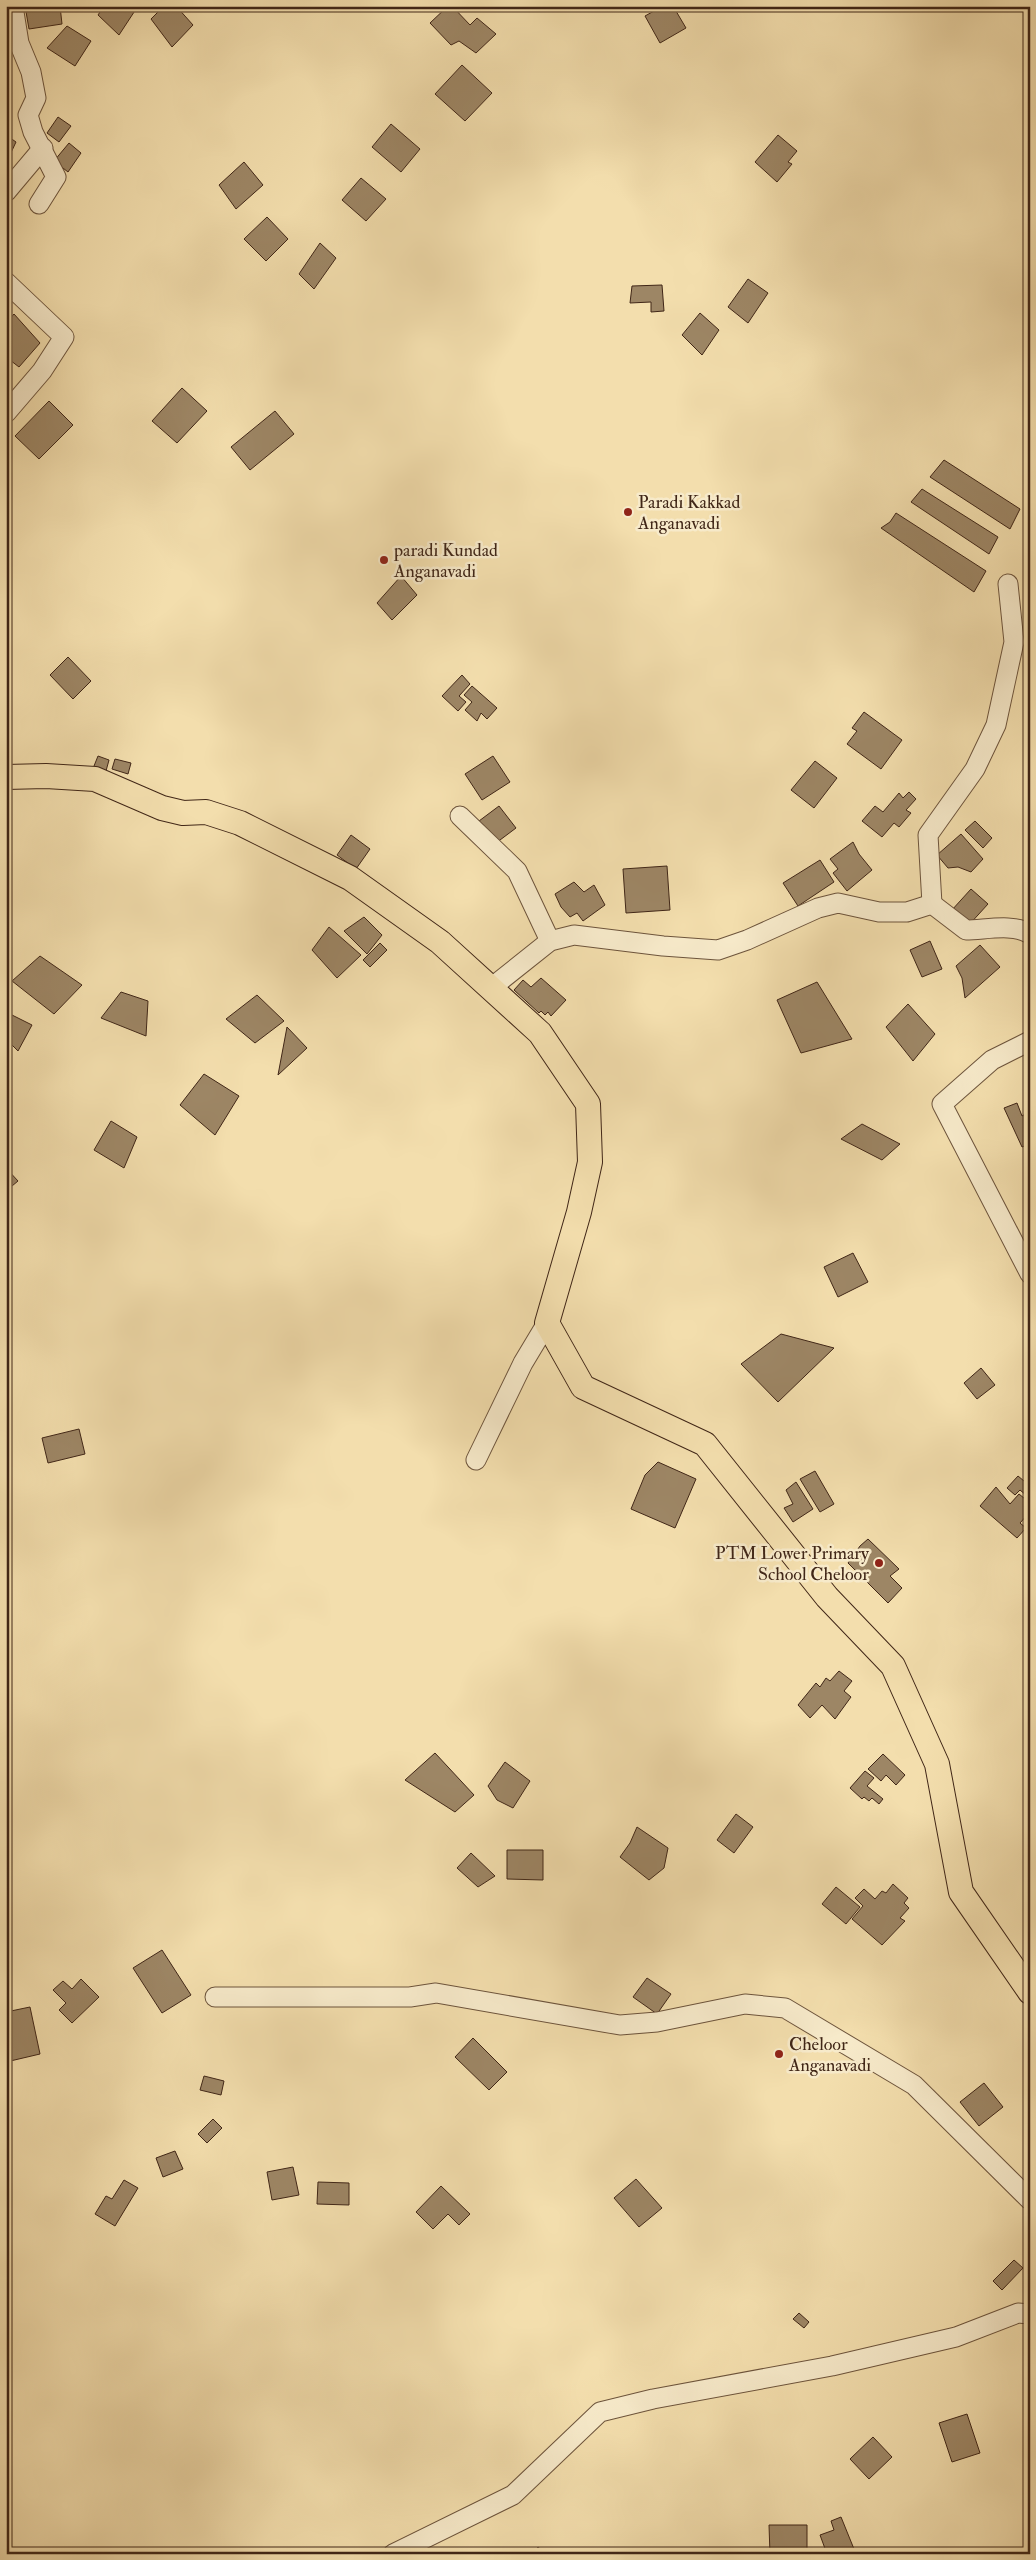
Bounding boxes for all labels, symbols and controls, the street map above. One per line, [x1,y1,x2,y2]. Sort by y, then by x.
place label: Paradi Kakkad Anganavadi [637,491,740,535]
marker: Paradi Kakkad Anganavadi [622,506,634,518]
place label: paradi Kundad Anganavadi [393,539,498,583]
marker: paradi Kundad Anganavadi [378,554,390,566]
place label: PTM Lower Primary School Cheloor [715,1542,870,1586]
marker: PTM Lower Primary School Cheloor [873,1557,885,1569]
place label: Cheloor Anganavadi [788,2033,871,2077]
marker: Cheloor Anganavadi [773,2048,785,2060]

